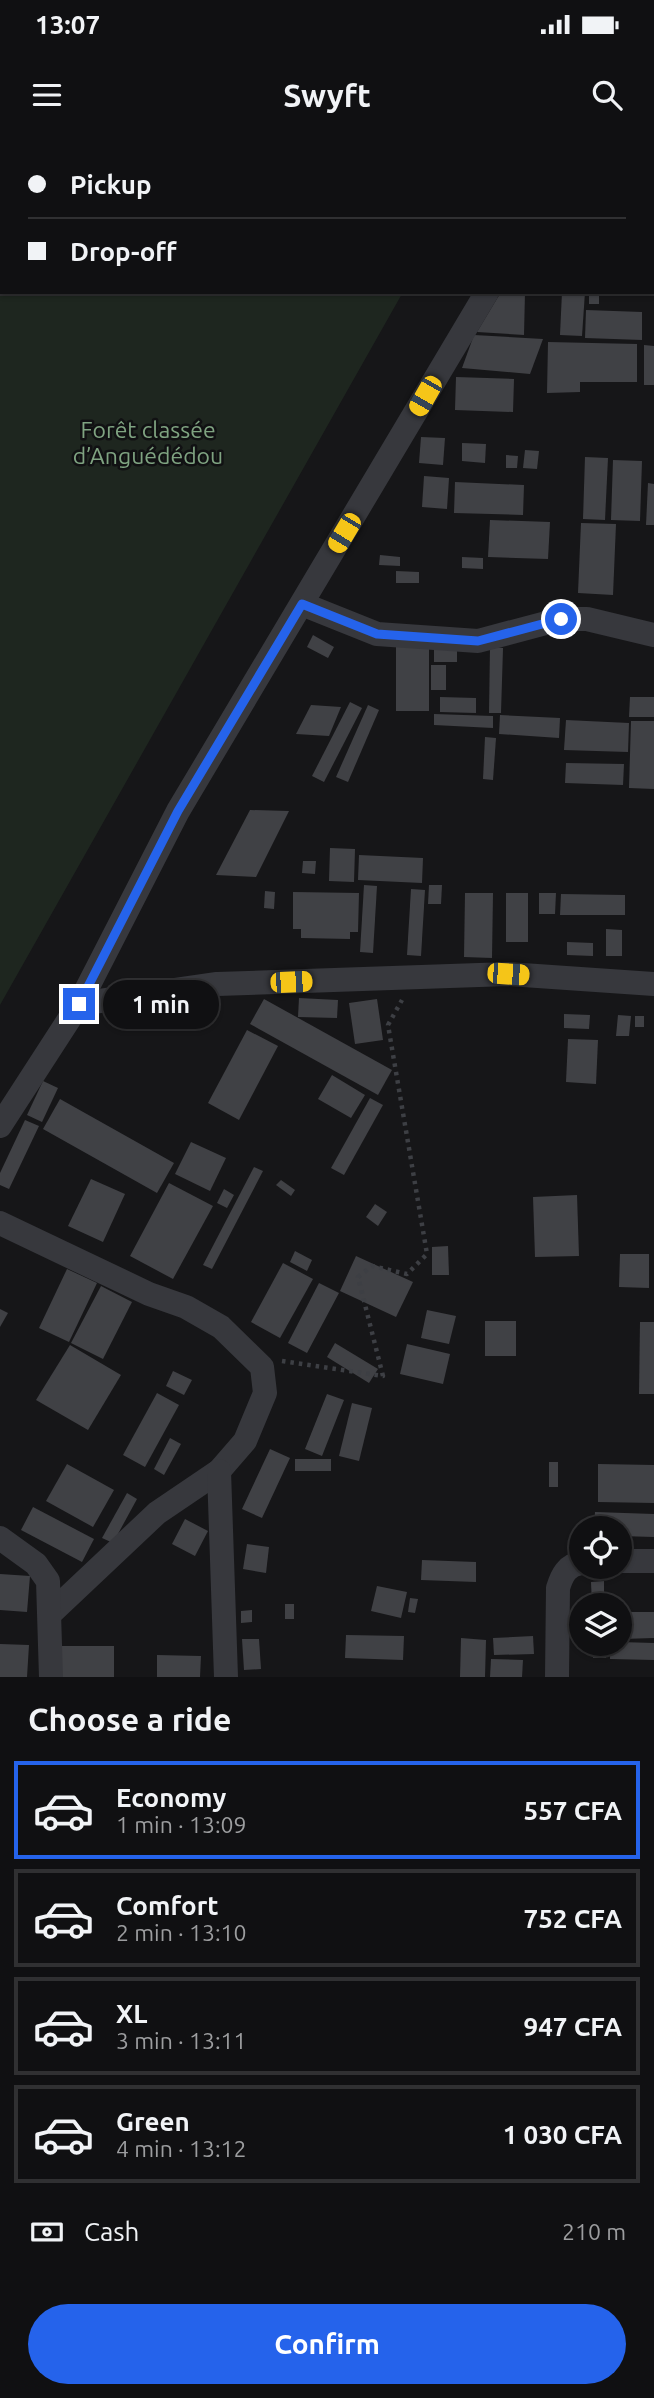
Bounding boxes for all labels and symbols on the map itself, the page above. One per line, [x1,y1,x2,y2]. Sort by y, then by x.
car [406,373,445,419]
park label: Forêt classée d’Anguédédou [73,417,223,468]
car [325,510,364,556]
route start [545,603,577,635]
car [487,962,530,986]
car [270,971,313,993]
callout: 1 min [104,980,219,1028]
route end [63,988,95,1020]

